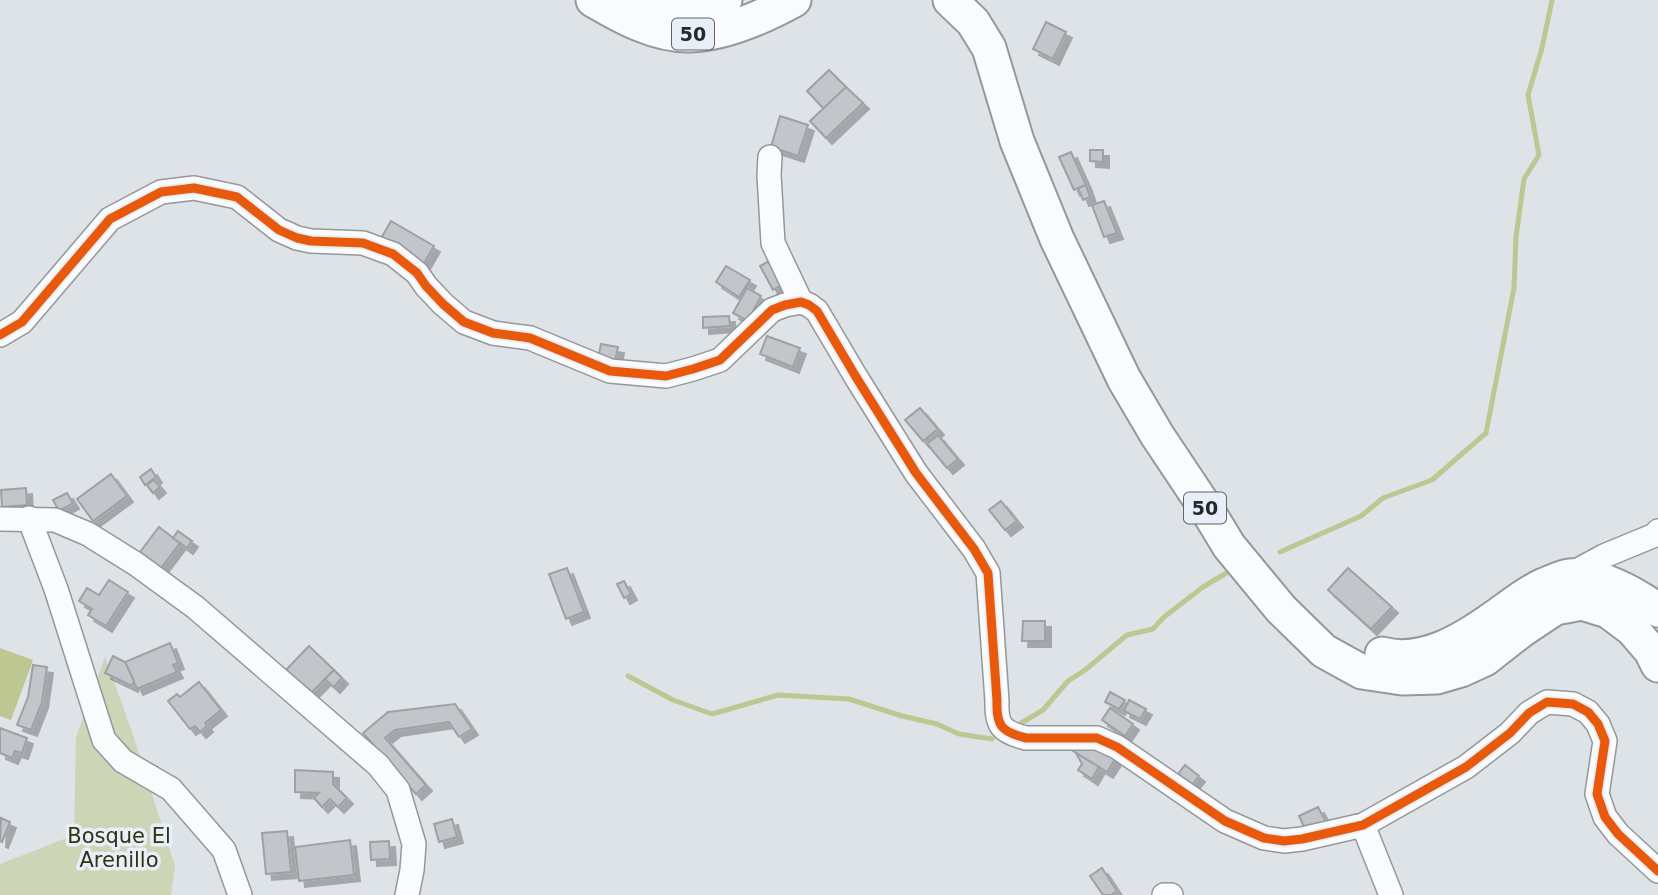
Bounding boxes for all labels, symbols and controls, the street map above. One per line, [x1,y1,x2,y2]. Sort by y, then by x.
road number: 50 [672,18,714,50]
road number: 50 [1184,492,1226,524]
park label: Bosque El Arenillo [67,824,171,872]

